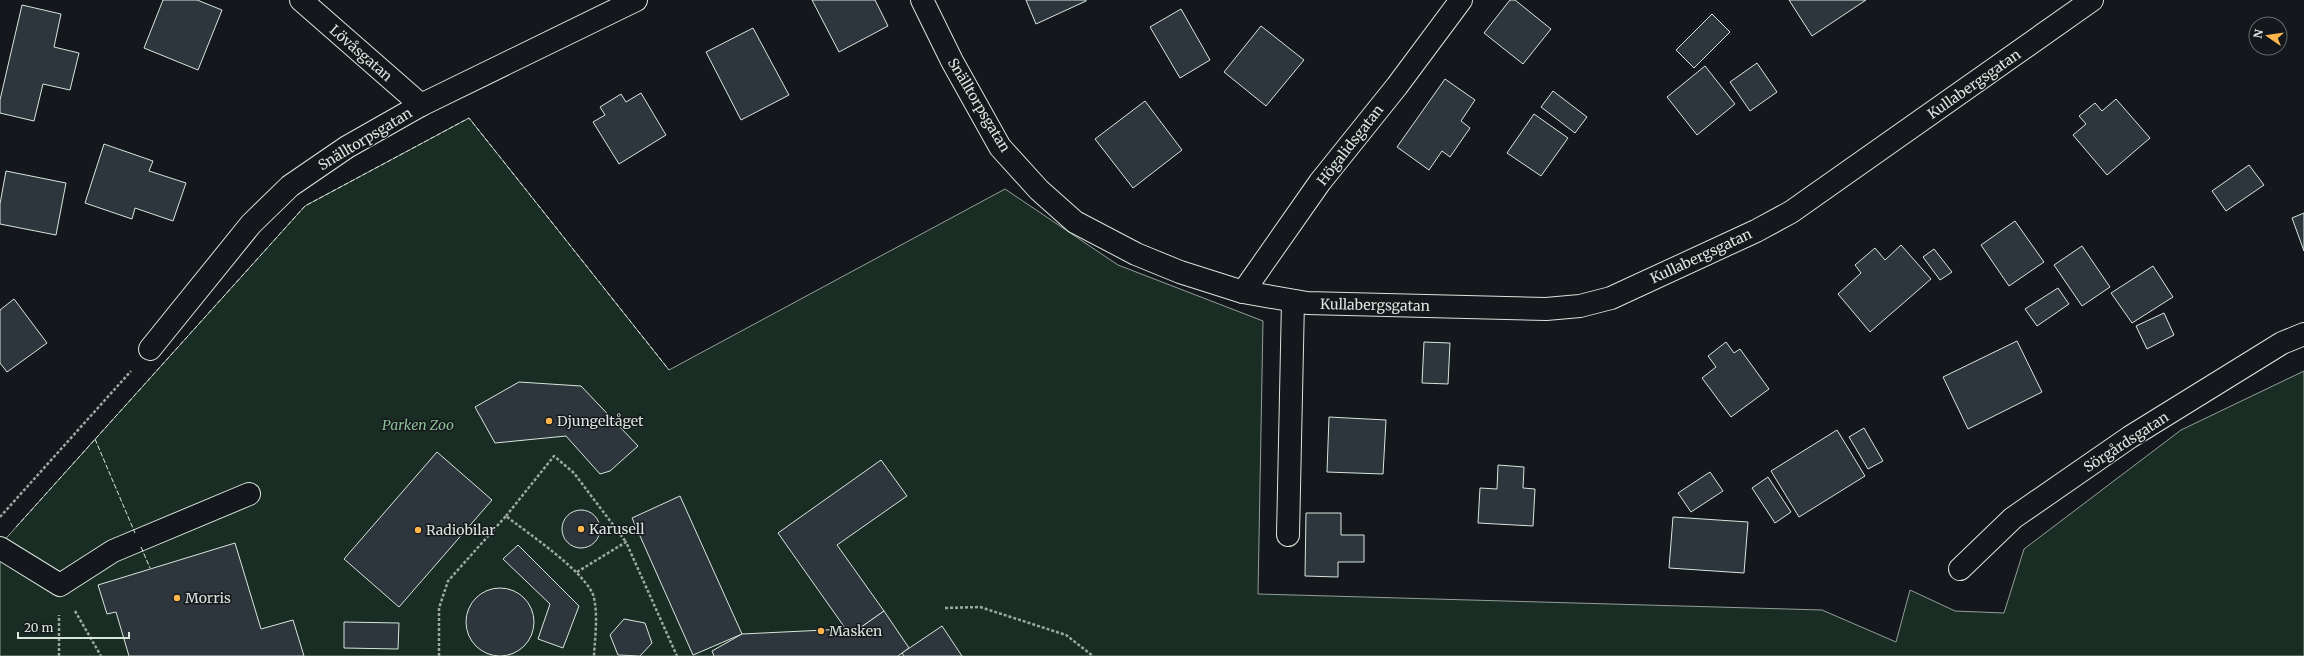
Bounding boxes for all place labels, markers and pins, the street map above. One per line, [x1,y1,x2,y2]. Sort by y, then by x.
place label: Djungeltåget [557,412,644,430]
marker: Djungeltåget [544,416,554,426]
place label: Karusell [589,520,645,538]
place label: Radiobilar [426,521,495,539]
marker: Karusell [576,524,586,534]
marker: Radiobilar [413,525,423,535]
place label: Morris [185,589,231,607]
marker: Morris [172,593,182,603]
place label: Masken [829,622,882,640]
marker: Masken [816,626,826,636]

